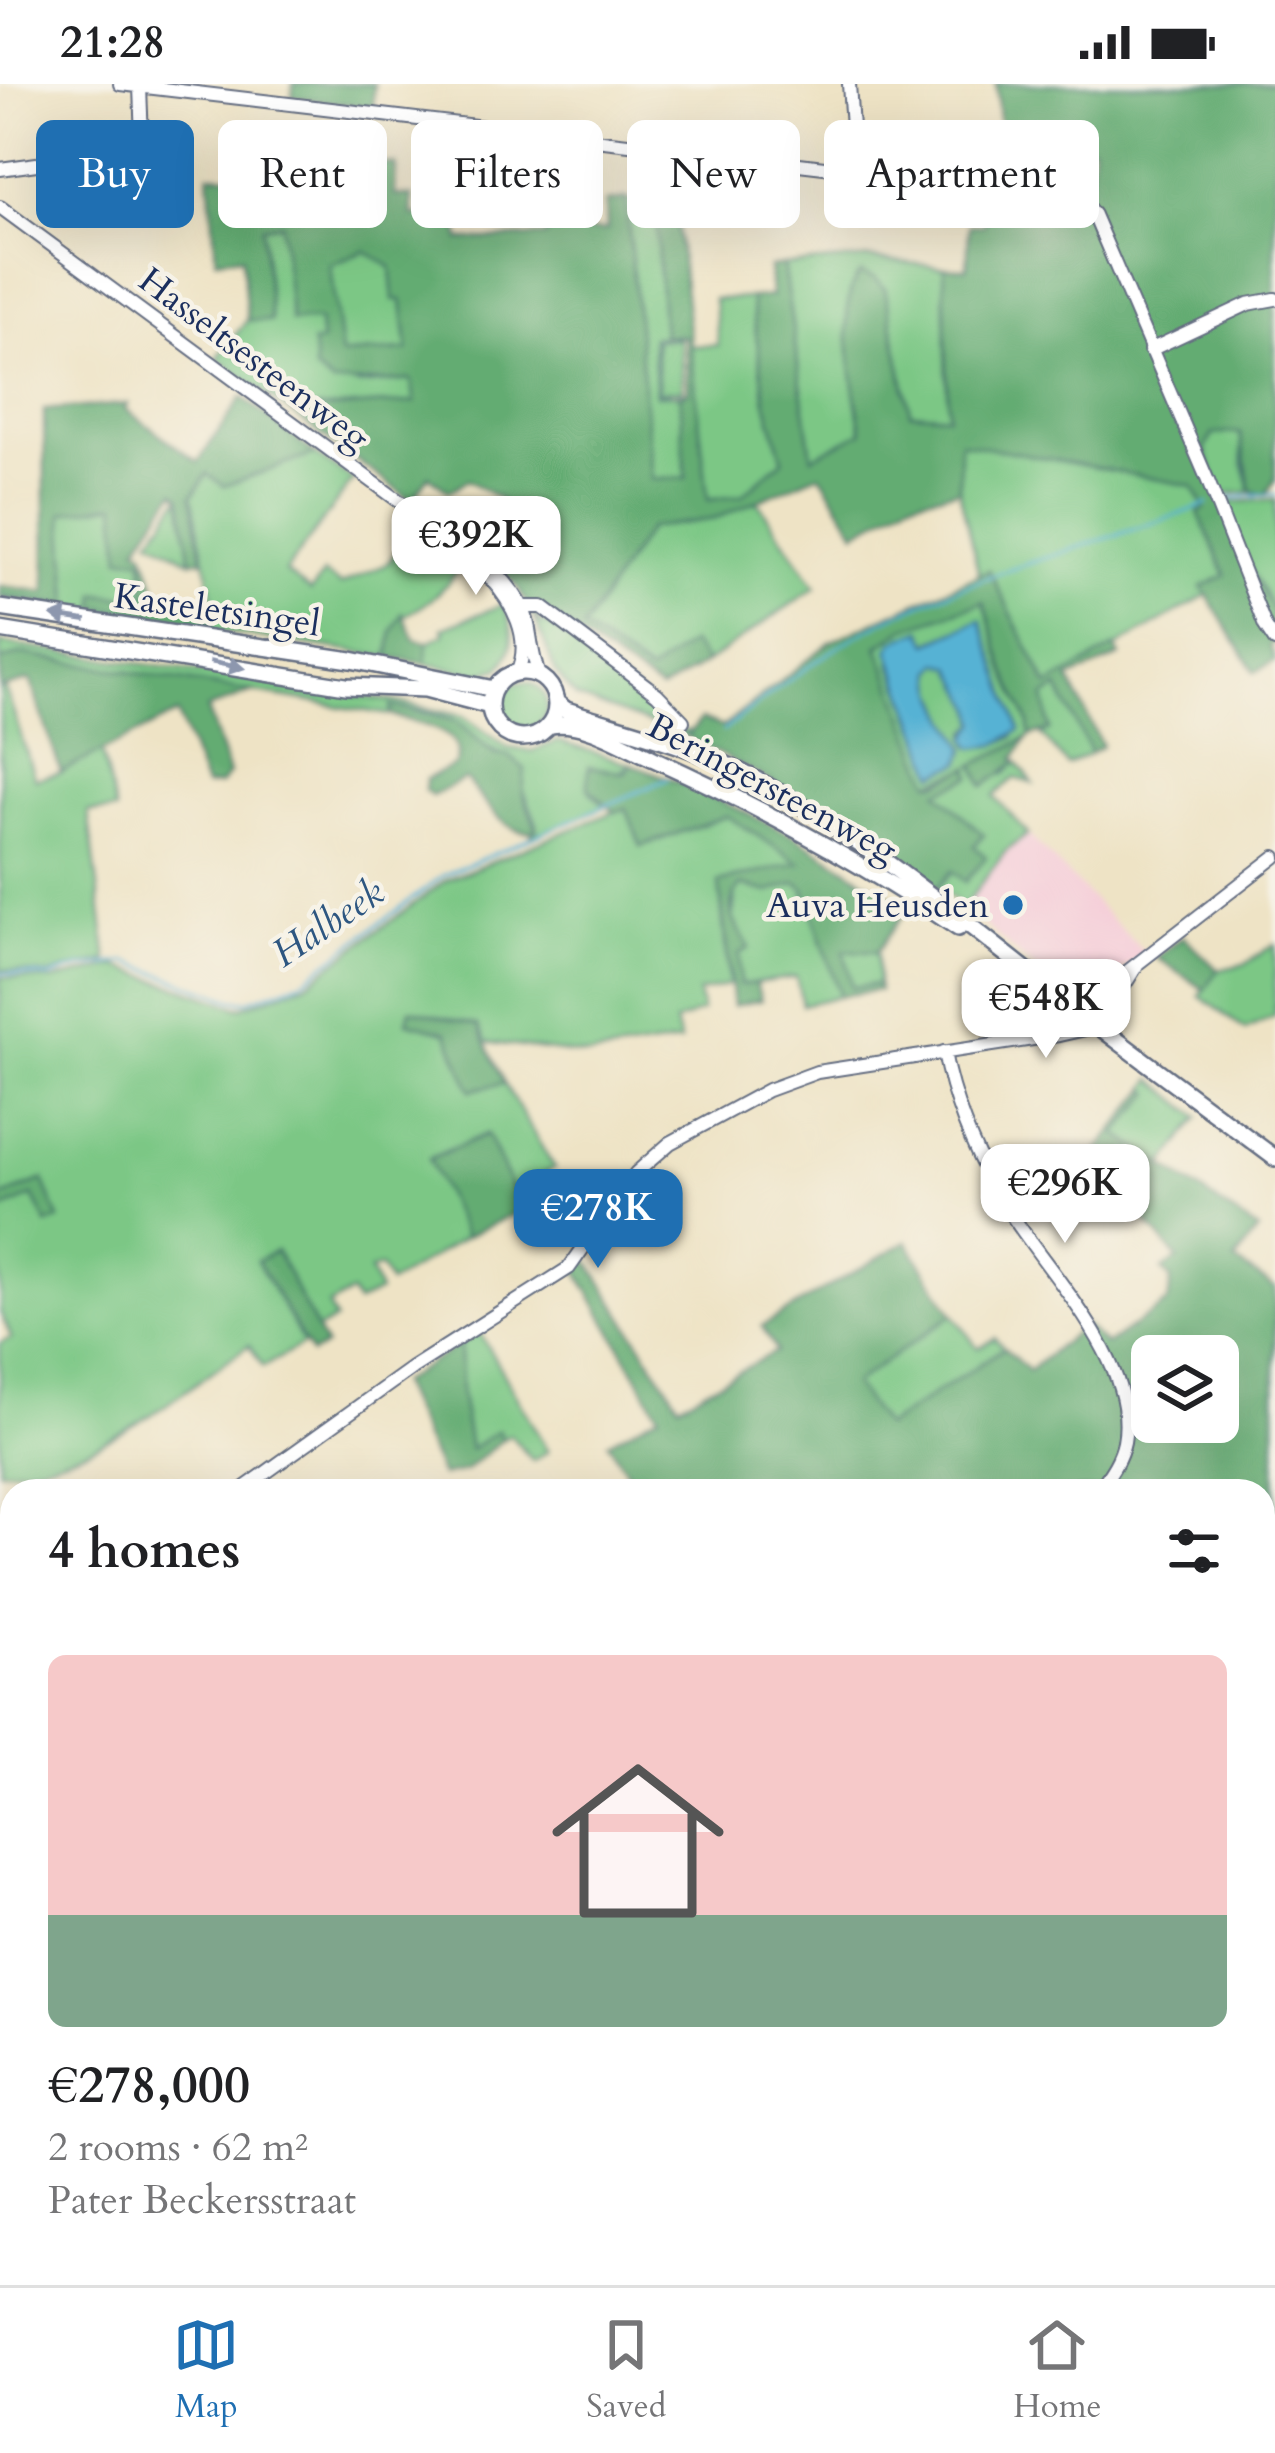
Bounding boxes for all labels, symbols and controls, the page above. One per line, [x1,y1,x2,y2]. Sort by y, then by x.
text: 21:28 [60,12,165,73]
chip: Buy [36,120,194,228]
chip: Rent [218,120,387,228]
chip: Filters [411,120,603,228]
chip: New [627,120,800,228]
chip: Apartment [824,120,1099,228]
street label: Hasseltsesteenweg [129,256,380,462]
pin: €392K [392,496,560,598]
text: €392K [419,508,533,561]
street label: Kasteletsingel [111,571,323,649]
one-way arrow [50,608,87,627]
one-way arrow [208,656,246,675]
street label: Beringersteenweg [639,702,906,875]
water label: Halbeek [261,866,395,980]
place label: Auva Heusden [766,881,990,930]
marker: Auva Heusden [1000,892,1026,918]
pin: €548K [962,959,1130,1061]
text: €548K [989,971,1103,1024]
pin: €296K [981,1144,1149,1246]
text: €296K [1008,1156,1122,1209]
pin: €278K [514,1169,682,1271]
text: €278K [541,1181,655,1234]
map controls [1131,1335,1239,1443]
button: layers [1131,1335,1239,1443]
text: 4 homes [48,1516,240,1586]
icon: filters [1161,1518,1227,1584]
icon: home [530,1733,746,1949]
text: €278,000 [48,2051,250,2121]
text: 2 rooms · 62 m² [48,2121,308,2174]
text: Pater Beckersstraat [48,2174,356,2227]
tab: Map [173,2312,239,2429]
tab: Saved [586,2312,666,2429]
tab: Home [1013,2312,1102,2429]

